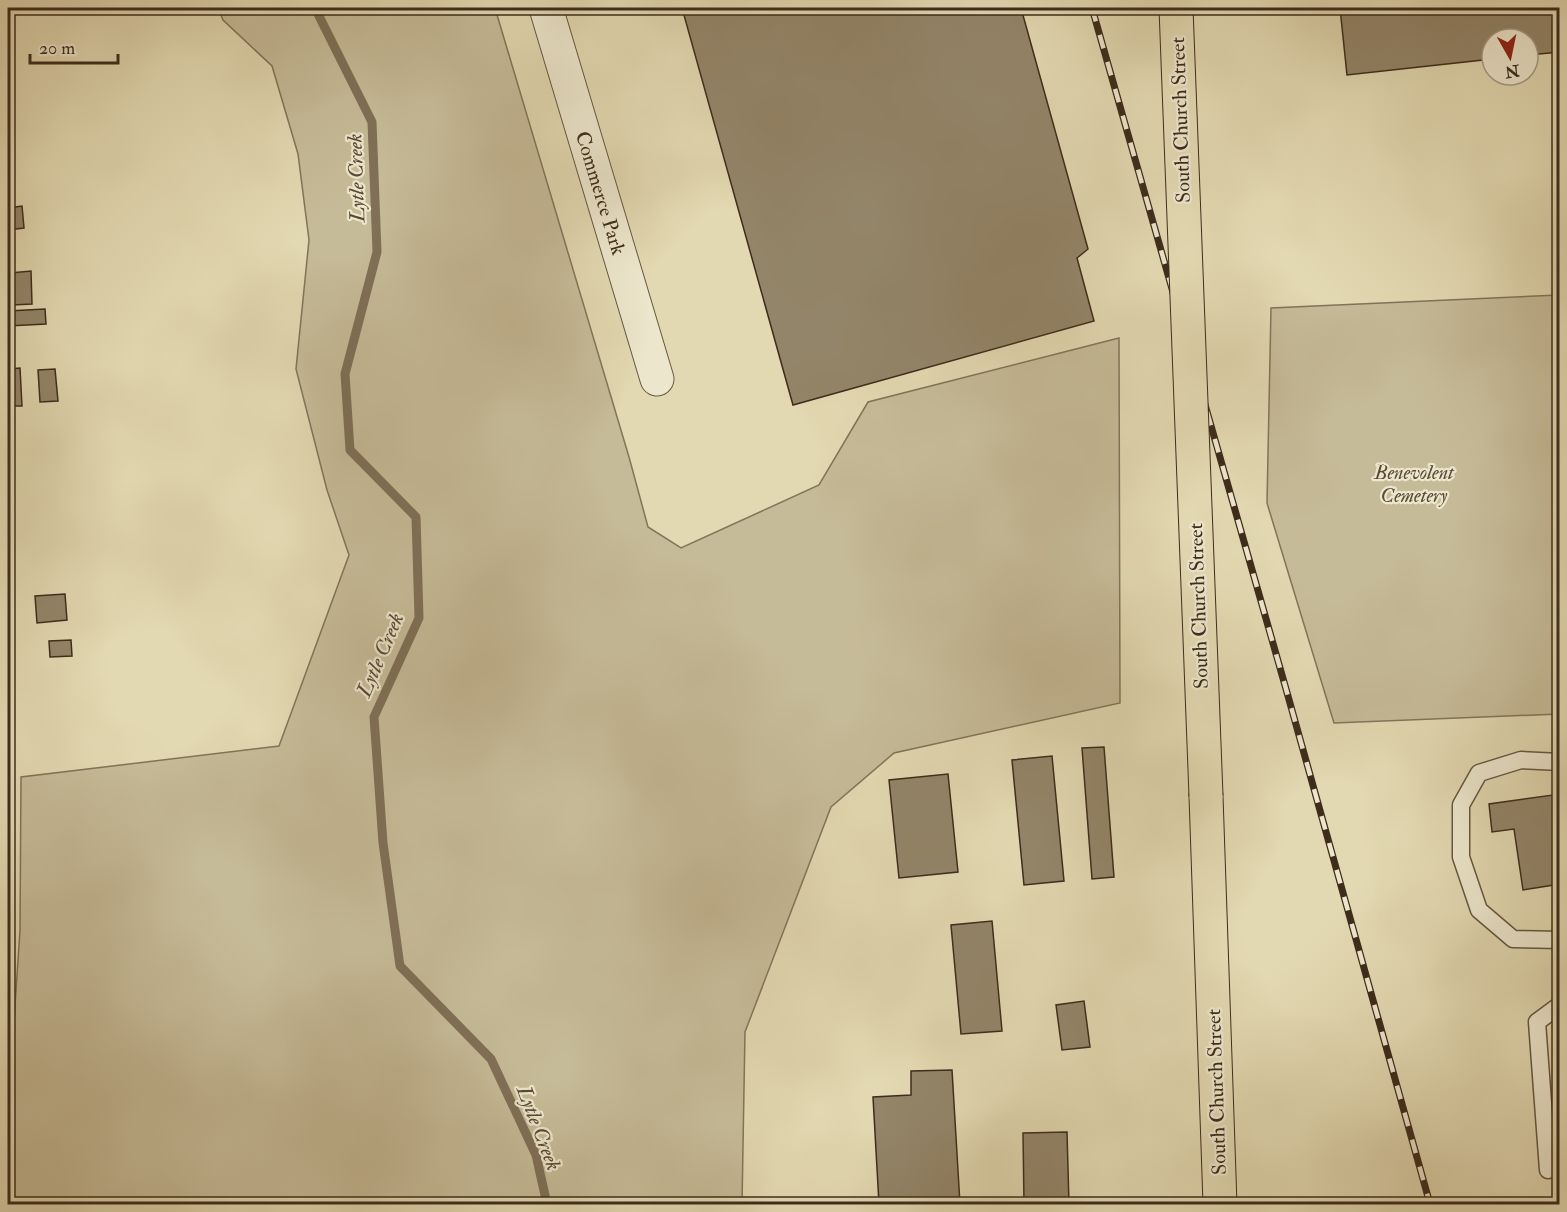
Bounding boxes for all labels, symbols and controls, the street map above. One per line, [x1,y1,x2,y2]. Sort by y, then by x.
scale bar [30,27,118,65]
north arrow [1480,27,1540,87]
street label: South Church Street [1165,36,1196,203]
text: 20 m [39,37,75,60]
text: N [1503,60,1522,82]
street label: Commerce Park [570,128,631,258]
water label: Lytle Creek [341,133,372,224]
park label: Benevolent Cemetery [1373,460,1455,508]
street label: South Church Street [1183,522,1214,689]
water label: Lytle Creek [350,609,410,702]
street label: South Church Street [1201,1008,1232,1175]
water label: Lytle Creek [510,1081,567,1174]

